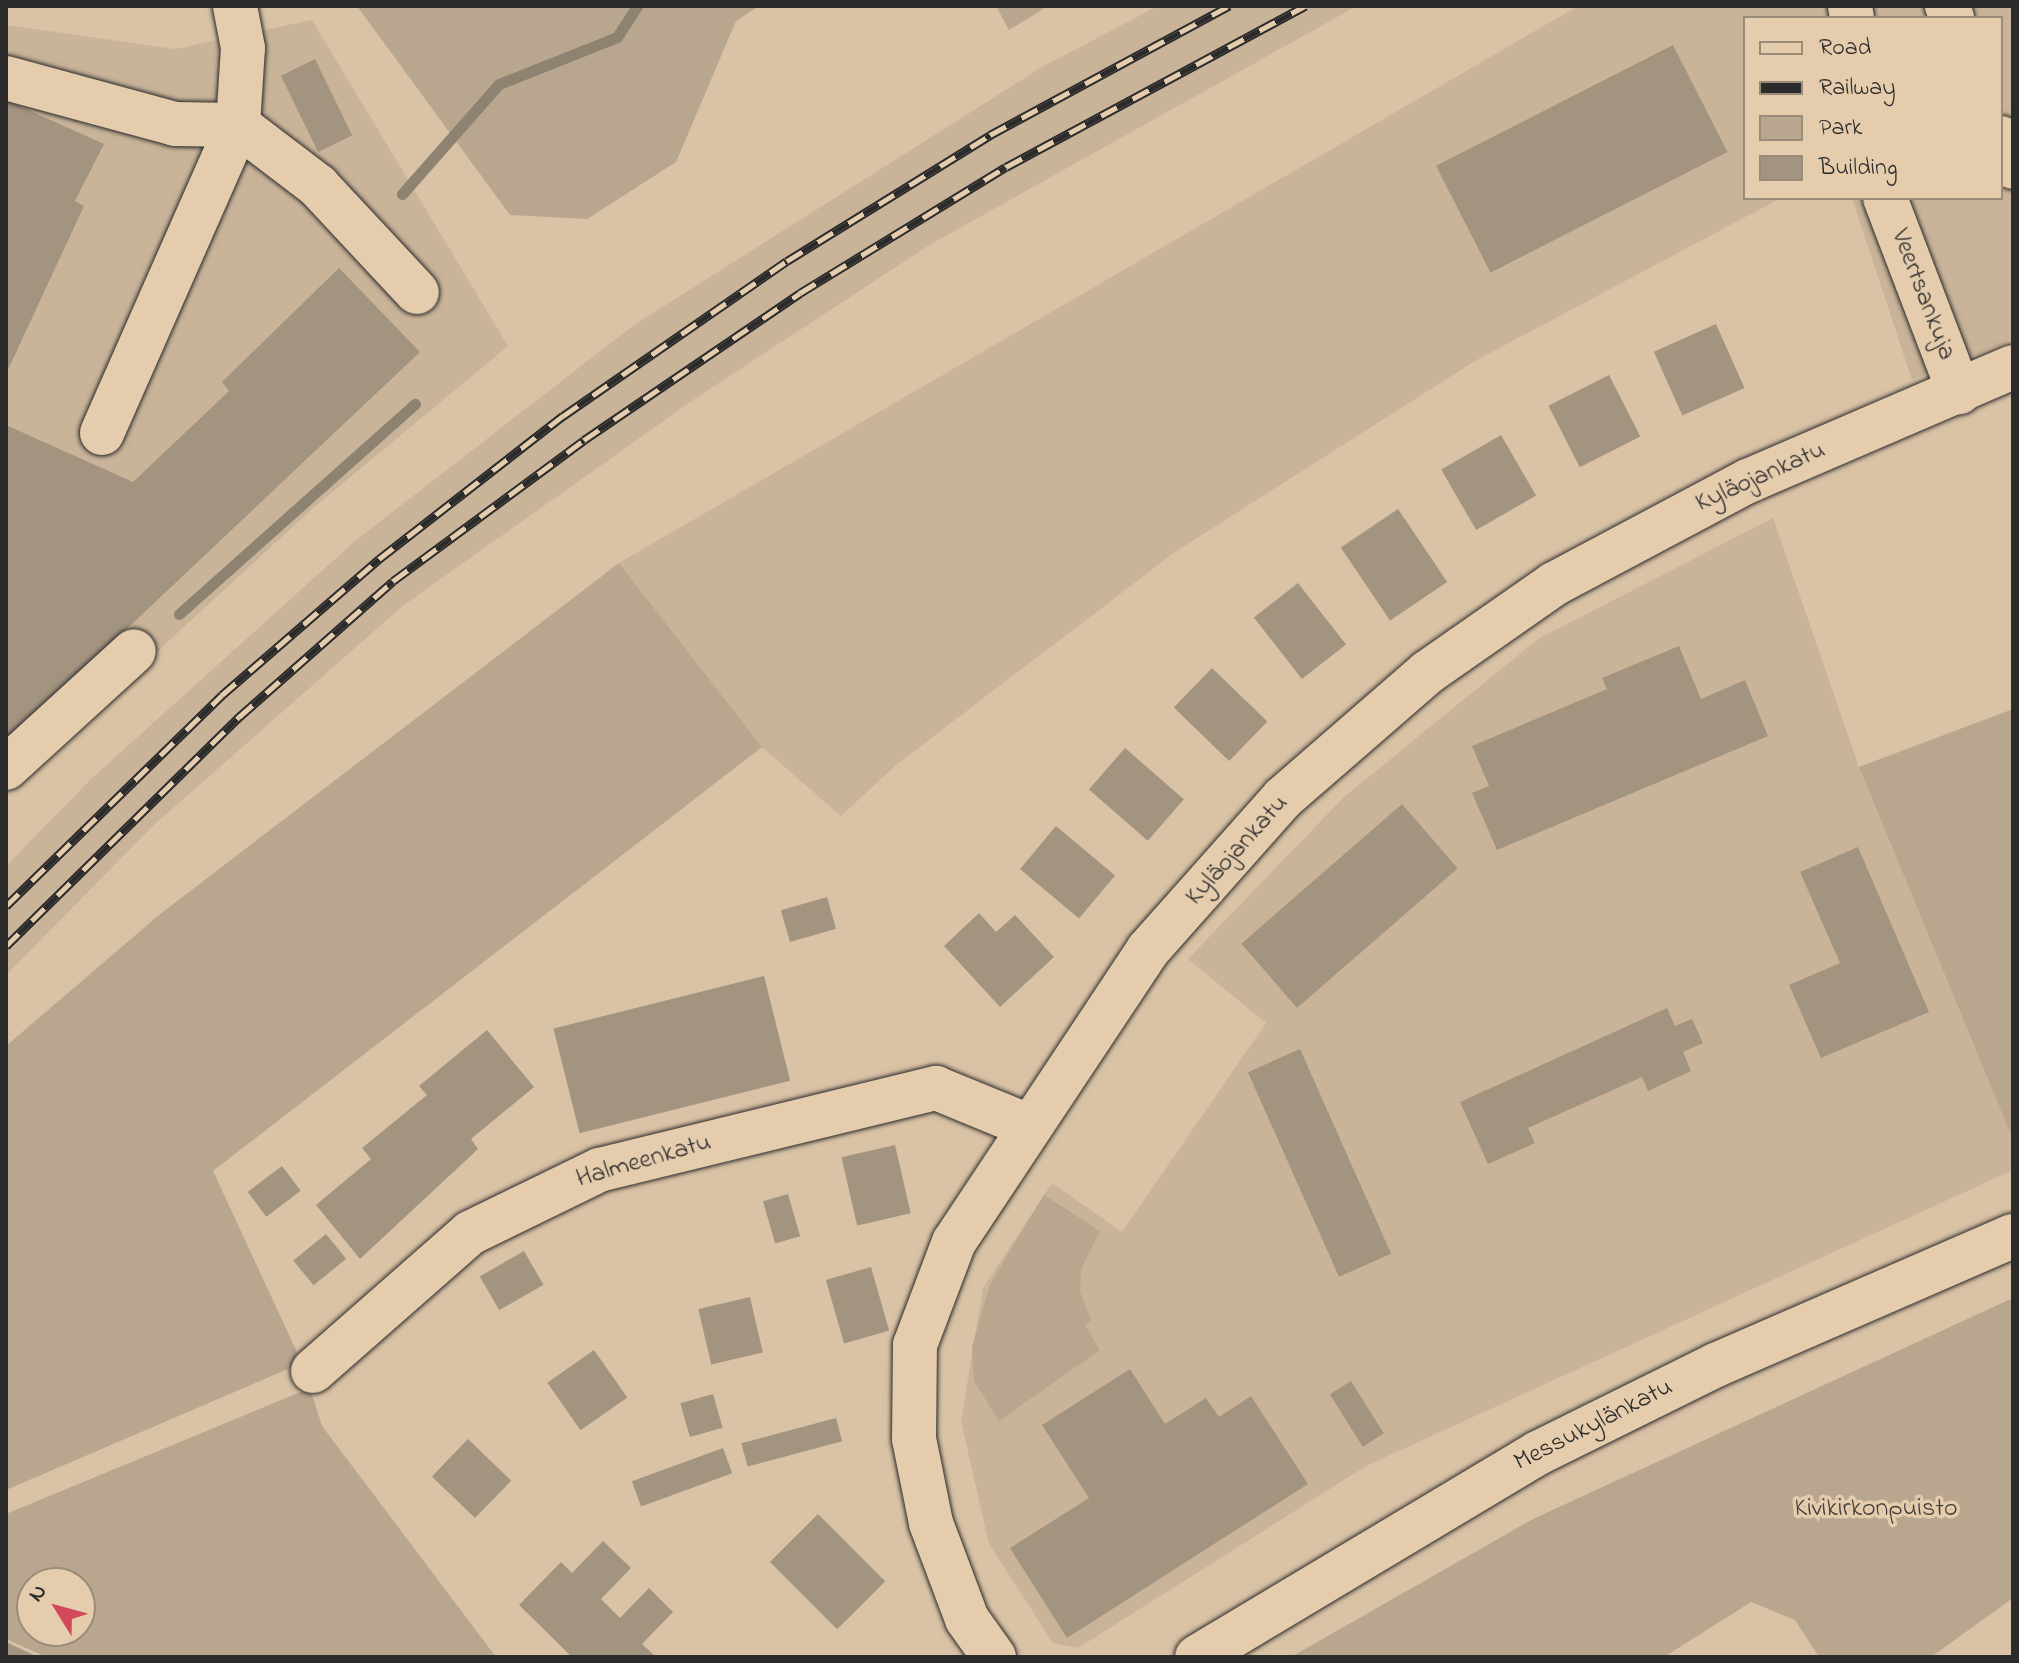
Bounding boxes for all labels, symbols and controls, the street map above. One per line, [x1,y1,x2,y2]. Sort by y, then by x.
legend [1743,16,2003,200]
text: Road [1819,31,1871,66]
text: Railway [1819,71,1896,106]
text: Park [1819,111,1862,146]
text: Building [1819,151,1898,186]
street label: Veertsankuja [1883,225,1961,365]
street label: Kyläojankatu [1691,436,1831,520]
street label: Kyläojankatu [1180,789,1296,913]
street label: Halmeenkatu [573,1128,715,1196]
street label: Messukylänkatu [1509,1373,1679,1479]
park label: Kivikirkonpuisto [1795,1494,1957,1526]
north arrow [16,1567,96,1647]
text: N [21,1578,56,1609]

